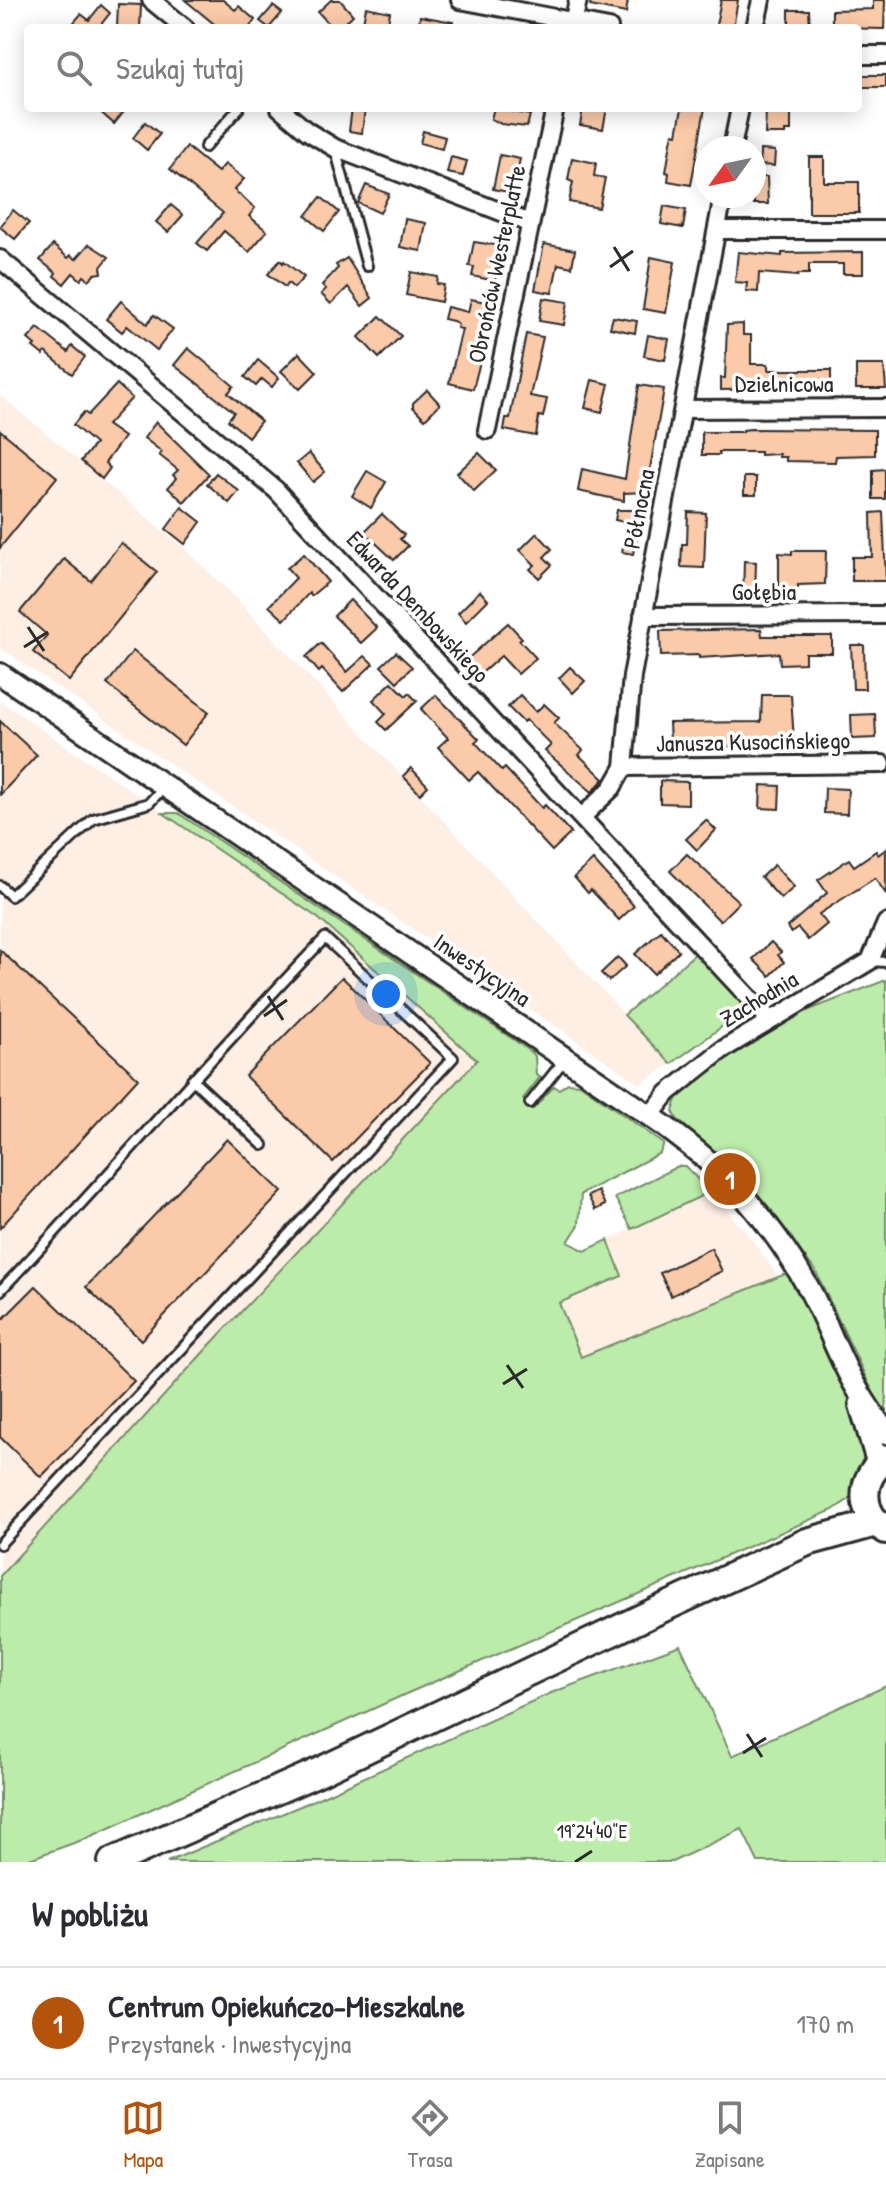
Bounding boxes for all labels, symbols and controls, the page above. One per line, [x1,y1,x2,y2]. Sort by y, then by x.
search box [24,24,862,112]
icon: search [52,46,96,90]
text: Szukaj tutaj [116,48,244,88]
north arrow [694,136,766,208]
street label: Obrońców Westerplatte [459,162,533,366]
street label: Dzielnicowa [735,367,833,399]
street label: Północna [615,466,661,551]
street label: Edwarda Dembowskiego [340,524,498,689]
street label: Gołębia [732,575,796,607]
street label: Janusza Kusocińskiego [656,723,851,759]
street label: Inwestycyjna [428,925,537,1013]
street label: Zachodnia [714,962,803,1034]
your location [366,974,406,1014]
pin: 1 [704,1149,756,1209]
text: 19°24'40"E [557,1817,628,1844]
text: W pobliżu [32,1891,148,1937]
text: Centrum Opiekuńczo-Mieszkalne [108,1986,465,2026]
text: 1 [53,2006,63,2041]
text: 170 m [796,2006,854,2041]
text: Przystanek · Inwestycyjna [108,2026,351,2061]
tab: Mapa [121,2096,165,2174]
tab: Trasa [408,2096,452,2174]
tab: Zapisane [695,2096,765,2174]

